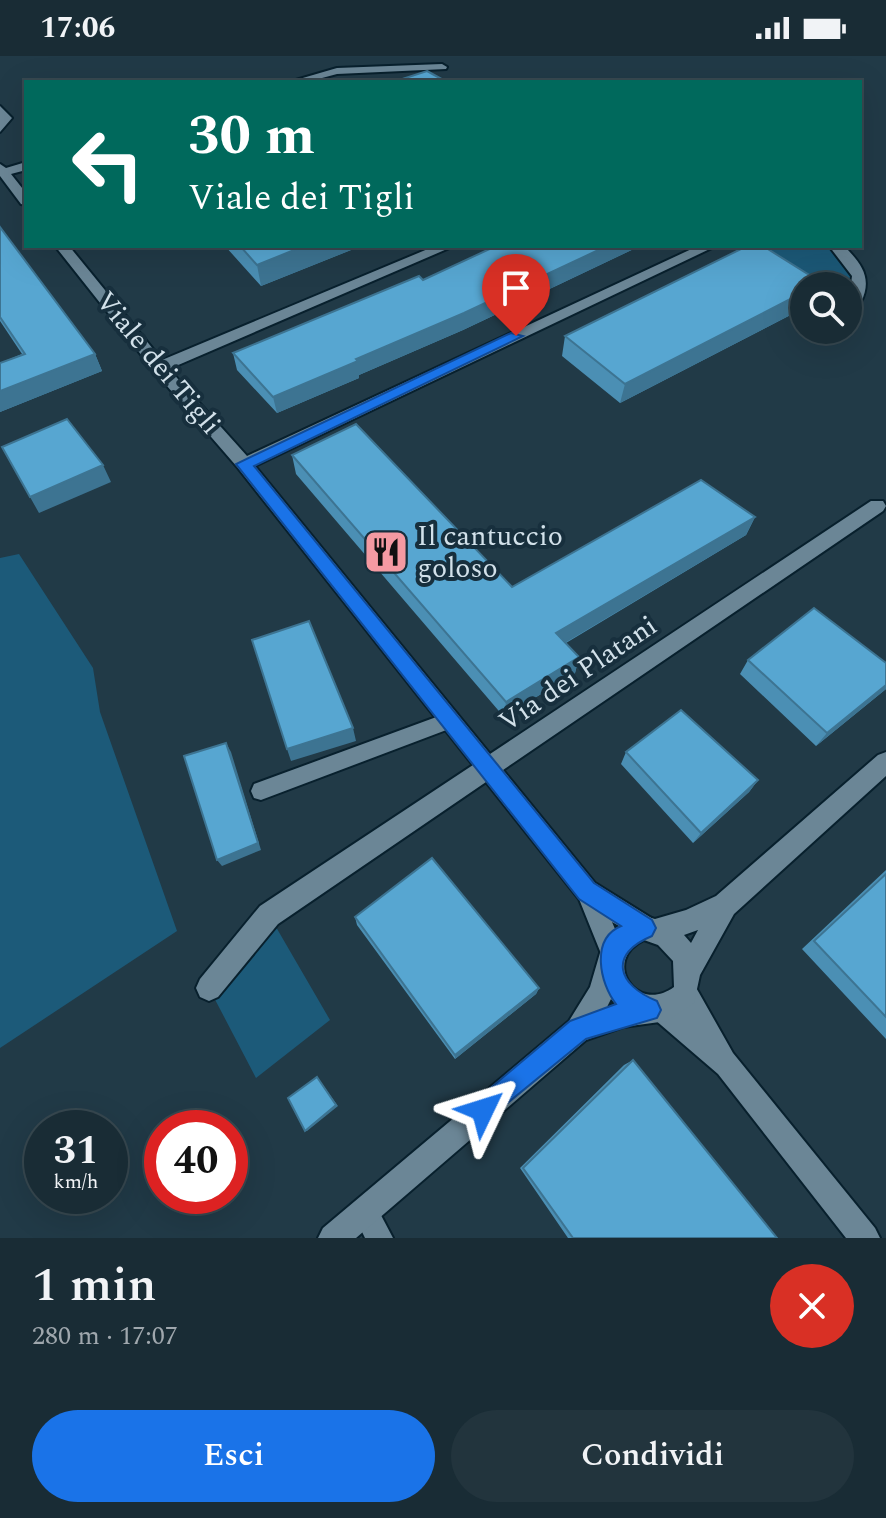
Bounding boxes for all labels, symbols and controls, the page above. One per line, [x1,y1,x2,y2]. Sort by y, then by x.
text: 17:06 [40,5,115,51]
text: 30 m [188,94,315,179]
icon: left [56,112,160,216]
text: Viale dei Tigli [188,171,415,226]
pin [482,254,550,336]
icon: arrive [494,266,538,310]
map controls [790,272,862,344]
button: search [790,272,862,344]
street label: Viale dei Tigli [85,282,231,444]
place label: Il cantuccio goloso [417,515,563,590]
restaurant icon: Il cantuccio goloso [362,528,410,576]
street label: Via dei Platani [490,605,666,743]
position arrow [441,1068,525,1152]
speed limit sign: 40 [144,1110,248,1214]
text: 31 [54,1121,98,1182]
text: km/h [54,1167,99,1197]
text: 1 min [32,1249,157,1322]
button: close [770,1264,854,1348]
text: 280 m · 17:07 [32,1316,178,1356]
button: Esci [32,1410,435,1502]
button: Condividi [451,1410,854,1502]

